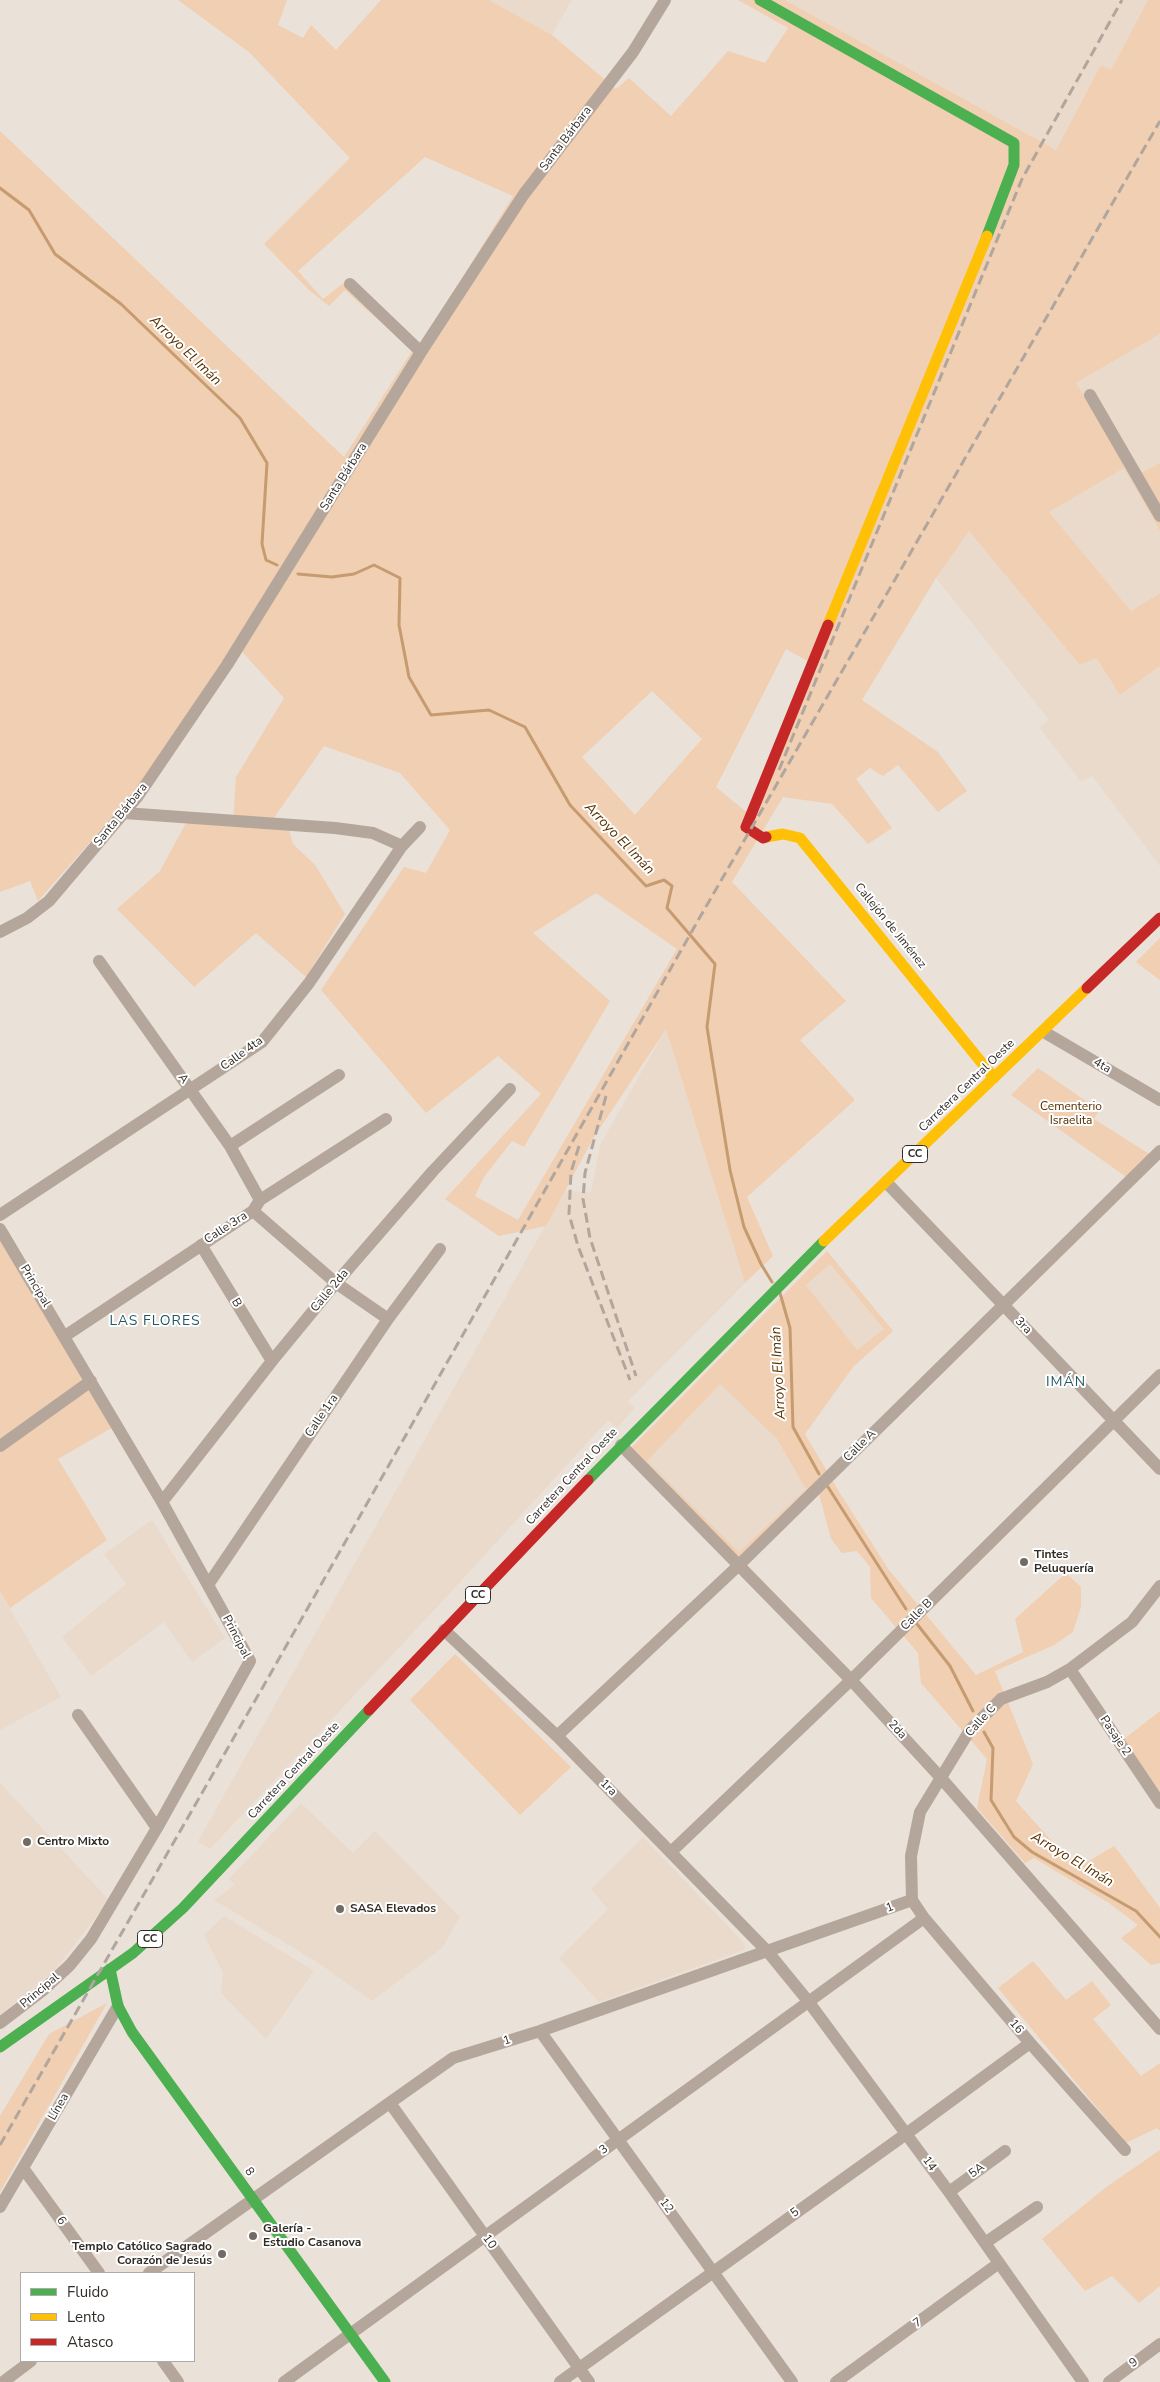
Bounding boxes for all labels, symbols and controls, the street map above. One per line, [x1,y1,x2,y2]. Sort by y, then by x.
street label: Santa Bárbara [537,104,595,174]
water label: Arroyo El Imán [146,313,224,389]
street label: Santa Bárbara [318,441,370,513]
street label: Santa Bárbara [91,781,151,849]
water label: Arroyo El Imán [581,800,657,878]
street label: Callejón de Jiménez [851,880,929,972]
street label: Calle 4ta [218,1034,266,1074]
street label: Carretera Central Oeste [916,1037,1018,1135]
street label: 4ta [1091,1055,1113,1077]
street label: A [175,1071,191,1087]
park label: Cementerio Israelita [1040,1100,1102,1128]
road number: CC [902,1146,928,1162]
street label: Calle 3ra [202,1209,250,1247]
street label: Principal [17,1262,53,1310]
street label: Calle 2da [308,1267,352,1315]
street label: B [228,1296,244,1310]
district label: LAS FLORES [108,1314,202,1330]
street label: 3ra [1012,1315,1034,1337]
water label: Arroyo El Imán [768,1326,790,1420]
district label: IMÁN [1045,1375,1087,1391]
street label: Calle 1ra [302,1392,342,1440]
street label: Carretera Central Oeste [523,1425,621,1529]
street label: Calle A [841,1427,879,1465]
place label: Tintes Peluquería [1034,1548,1094,1576]
marker: Tintes Peluquería [1018,1556,1030,1568]
road number: CC [466,1586,490,1604]
street label: Calle B [898,1596,936,1634]
street label: Principal [219,1613,253,1661]
street label: Calle C [963,1702,999,1740]
street label: Pasaje 2 [1096,1713,1134,1759]
street label: 2da [885,1718,909,1742]
street label: Carretera Central Oeste [245,1719,343,1823]
street label: 1ra [597,1777,619,1799]
water label: Arroyo El Imán [1028,1829,1116,1891]
place label: Centro Mixto [37,1835,109,1849]
marker: Centro Mixto [21,1836,33,1848]
street label: 1 [884,1900,896,1916]
place label: SASA Elevados [350,1902,436,1916]
marker: SASA Elevados [334,1903,346,1915]
road number: CC [138,1930,162,1948]
street label: Principal [18,1971,62,2011]
street label: 16 [1006,2017,1026,2037]
street label: 1 [501,2033,513,2049]
street label: Línea [46,2091,72,2123]
street label: 3 [597,2142,611,2158]
street label: 14 [919,2154,939,2174]
street label: 5A [966,2160,988,2182]
street label: 8 [241,2165,257,2179]
street label: 12 [656,2196,676,2216]
street label: 5 [788,2205,802,2221]
street label: 6 [53,2214,69,2228]
place label: Galería - Estudio Casanova [263,2222,361,2250]
marker: Galería - Estudio Casanova [247,2230,259,2242]
street label: 10 [479,2232,499,2252]
place label: Templo Católico Sagrado Corazón de Jesús [72,2240,212,2268]
marker: Templo Católico Sagrado Corazón de Jesús [216,2248,228,2260]
legend [20,2272,195,2362]
text: Fluido [67,2282,109,2302]
text: Lento [67,2307,105,2327]
street label: 7 [911,2315,925,2331]
text: Atasco [67,2332,113,2352]
street label: 9 [1127,2355,1141,2371]

